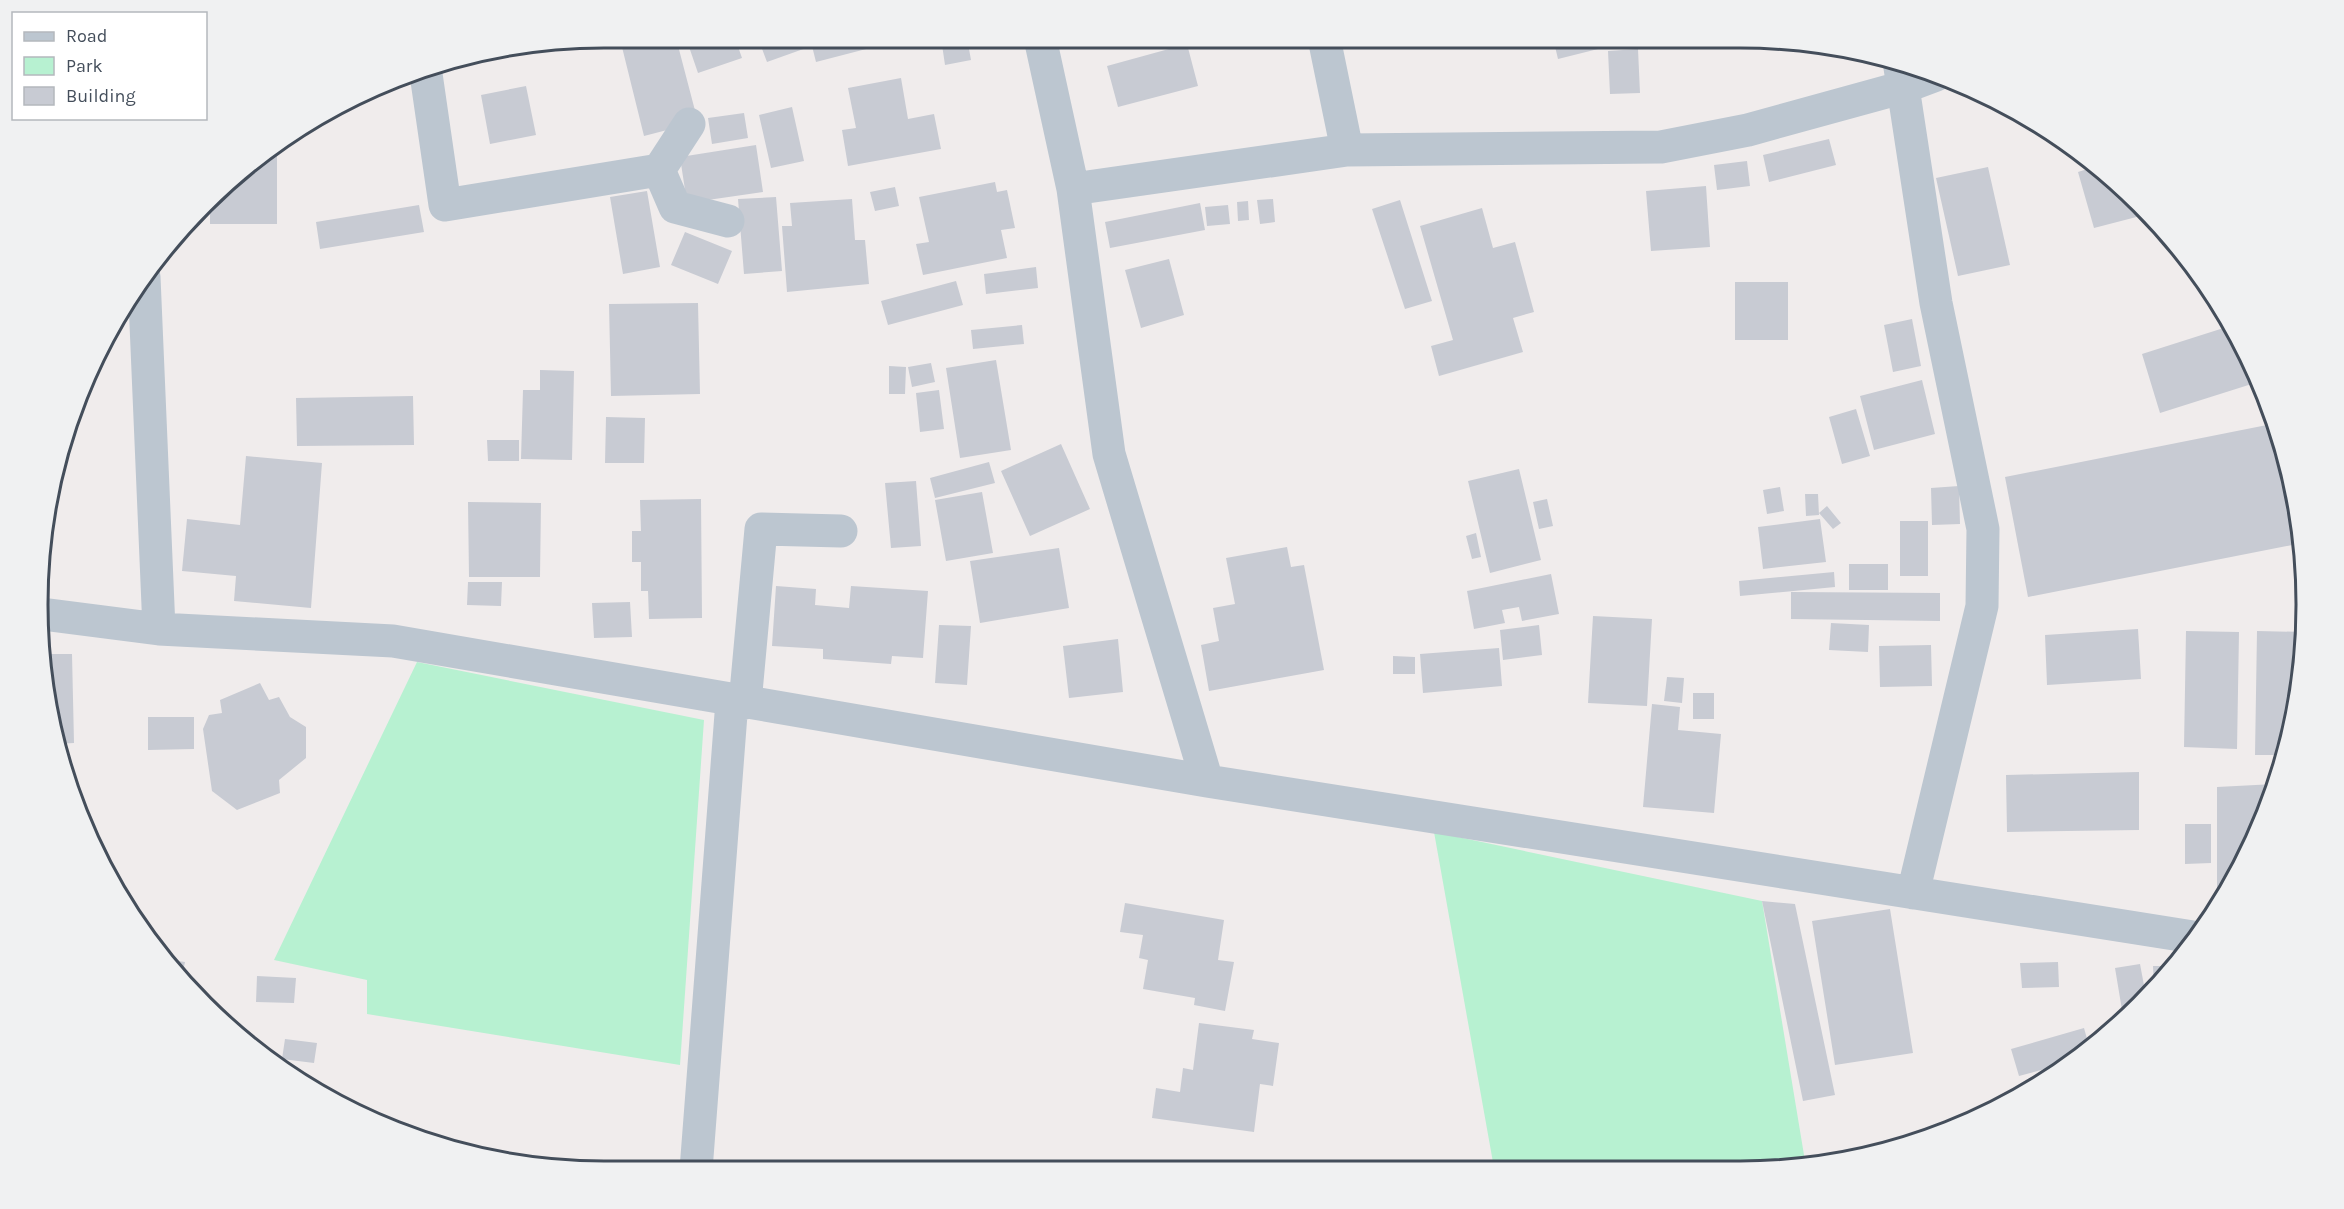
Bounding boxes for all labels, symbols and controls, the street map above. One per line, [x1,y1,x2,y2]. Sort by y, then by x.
legend [12,12,207,120]
text: Road [66,25,107,47]
text: Park [66,55,103,77]
text: Building [66,85,136,107]

